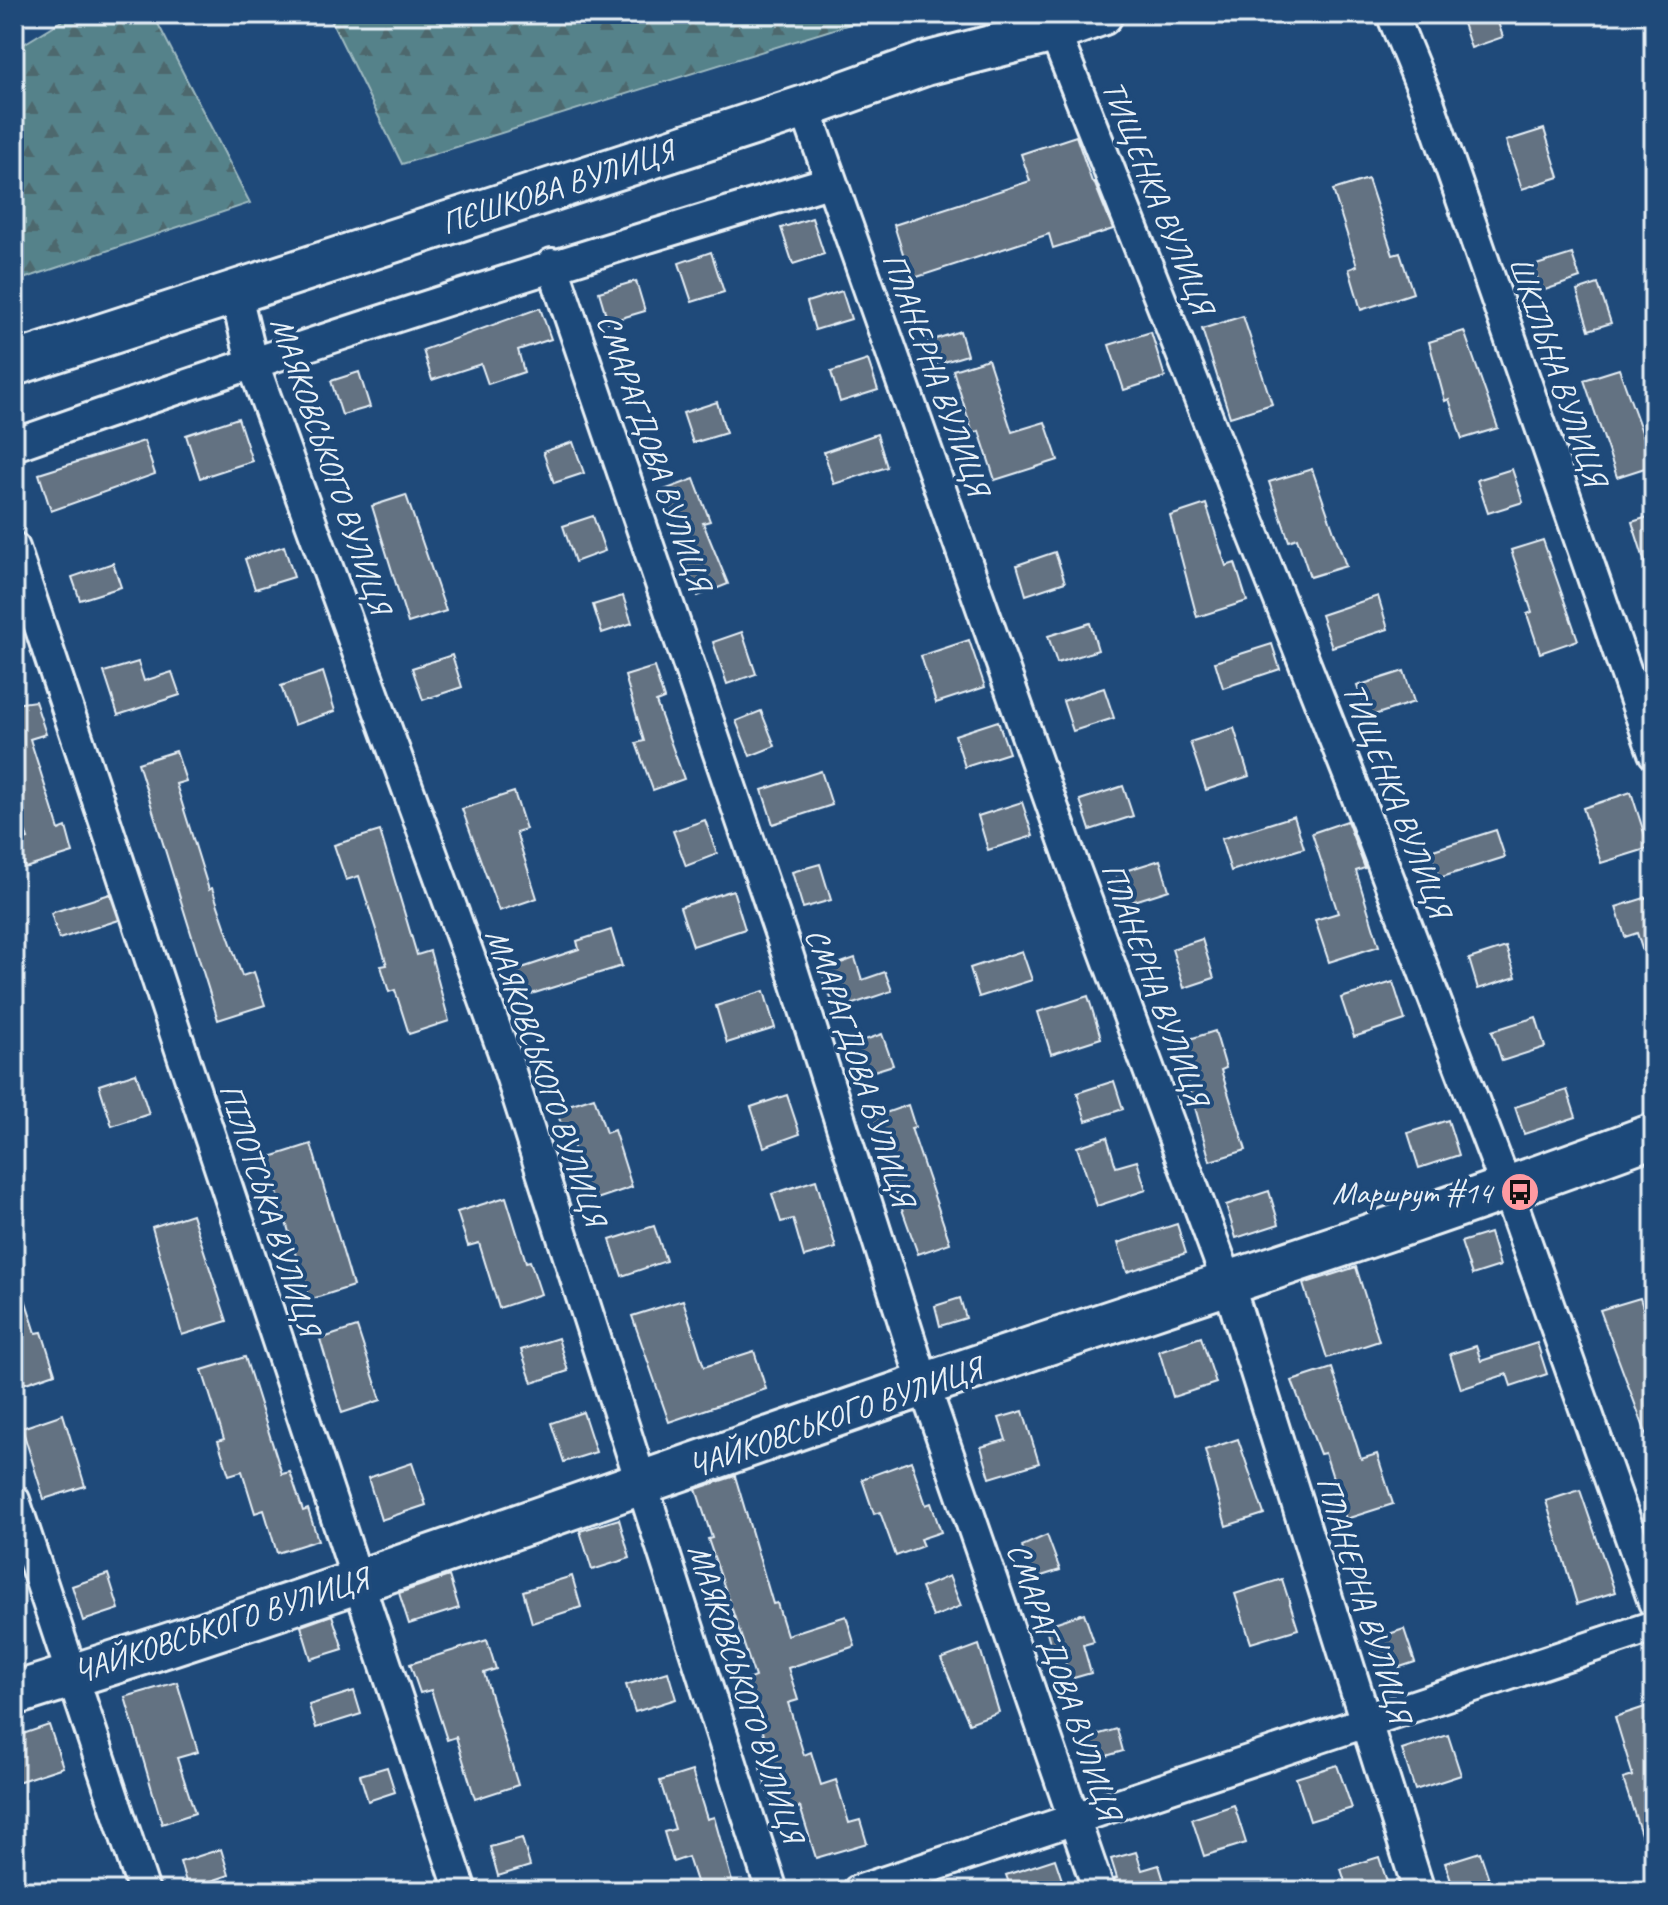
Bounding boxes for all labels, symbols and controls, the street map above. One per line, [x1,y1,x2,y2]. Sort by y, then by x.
street label: ТИЩЕНКА ВУЛИЦЯ [1093,75,1225,324]
street label: ПЄШКОВА ВУЛИЦЯ [436,129,683,244]
street label: ПЛАНЕРНА ВУЛИЦЯ [873,247,1001,505]
street label: ШКІЛЬНА ВУЛИЦЯ [1500,251,1618,495]
street label: СМАРАГДОВА ВУЛИЦЯ [588,309,722,599]
street label: МАЯКОВСЬКОГО ВУЛИЦЯ [261,312,402,623]
street label: ТИЩЕНКА ВУЛИЦЯ [1333,677,1462,928]
street label: ПЛАНЕРНА ВУЛИЦЯ [1092,857,1220,1115]
street label: СМАРАГДОВА ВУЛИЦЯ [796,923,926,1215]
street label: МАЯКОВСЬКОГО ВУЛИЦЯ [476,924,617,1235]
street label: ПІЛОТСЬКА ВУЛИЦЯ [210,1078,331,1344]
bus stop icon: Маршрут #14 [1499,1171,1541,1213]
place label: Маршрут #14 [1332,1172,1496,1213]
street label: ЧАЙКОВСЬКОГО ВУЛИЦЯ [683,1346,992,1486]
street label: ПЛАНЕРНА ВУЛИЦЯ [1307,1471,1422,1732]
street label: СМАРАГДОВА ВУЛИЦЯ [998,1538,1132,1828]
street label: МАЯКОВСЬКОГО ВУЛИЦЯ [679,1539,815,1851]
street label: ЧАЙКОВСЬКОГО ВУЛИЦЯ [68,1556,378,1692]

